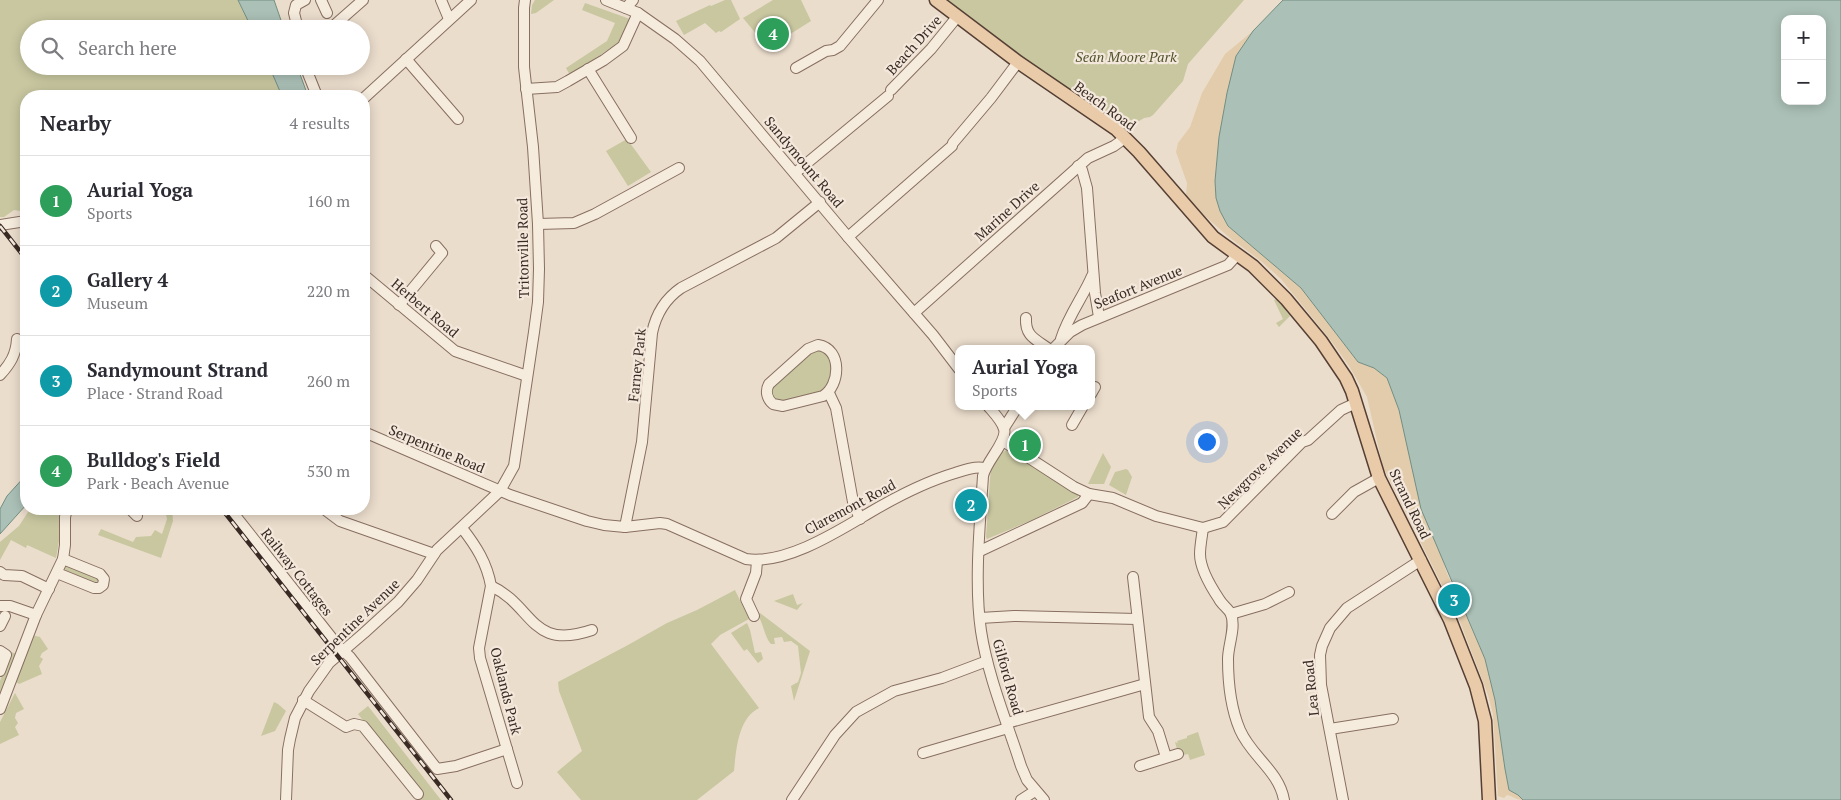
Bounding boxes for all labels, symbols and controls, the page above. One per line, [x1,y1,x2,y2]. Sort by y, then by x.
street label: Beach Drive [882,11,946,79]
pin: 4 [757,15,789,53]
map controls [1781,15,1826,105]
button: + [1781,15,1826,60]
search box [20,20,370,75]
icon: search [38,34,66,62]
text: Search here [78,35,177,60]
park label: Seán Moore Park [1075,47,1177,66]
button: − [1781,60,1826,105]
street label: Beach Road [1071,77,1140,135]
text: Nearby [40,109,111,137]
text: 4 results [290,112,350,134]
street label: Sandymount Road [761,112,848,212]
street label: Marine Drive [970,176,1043,245]
text: Aurial Yoga [87,177,193,202]
text: 1 [51,190,61,212]
text: 160 m [307,190,350,212]
street label: Tritonville Road [512,197,533,298]
text: Sports [87,202,133,224]
street label: Seafort Avenue [1091,260,1185,313]
text: Gallery 4 [87,267,168,292]
street label: Herbert Road [388,274,463,342]
text: 2 [51,280,61,302]
text: 220 m [307,280,350,302]
text: Museum [87,292,148,314]
street label: Farney Park [623,327,650,403]
popup [955,345,1095,410]
text: Aurial Yoga [972,354,1078,379]
text: Sandymount Strand [87,357,268,382]
text: 3 [51,370,61,392]
text: 260 m [307,370,350,392]
text: Sports [972,379,1017,401]
text: Place · Strand Road [87,382,223,404]
street label: Serpentine Road [386,420,488,477]
street label: Newgrove Avenue [1213,422,1306,513]
pin: 1 [1009,426,1041,464]
your location [1194,429,1220,455]
text: Bulldog's Field [87,447,220,472]
text: 4 [51,460,61,482]
text: 530 m [307,460,350,482]
street label: Strand Road [1385,466,1436,542]
text: Park · Beach Avenue [87,472,229,494]
street label: Claremont Road [801,474,899,539]
pin: 2 [955,486,987,524]
street label: Railway Cottages [257,524,338,619]
street label: Serpentine Avenue [306,574,403,669]
pin: 3 [1438,581,1470,619]
street label: Gilford Road [989,637,1028,717]
street label: Oaklands Park [486,645,527,737]
street label: Lea Road [1298,659,1323,717]

